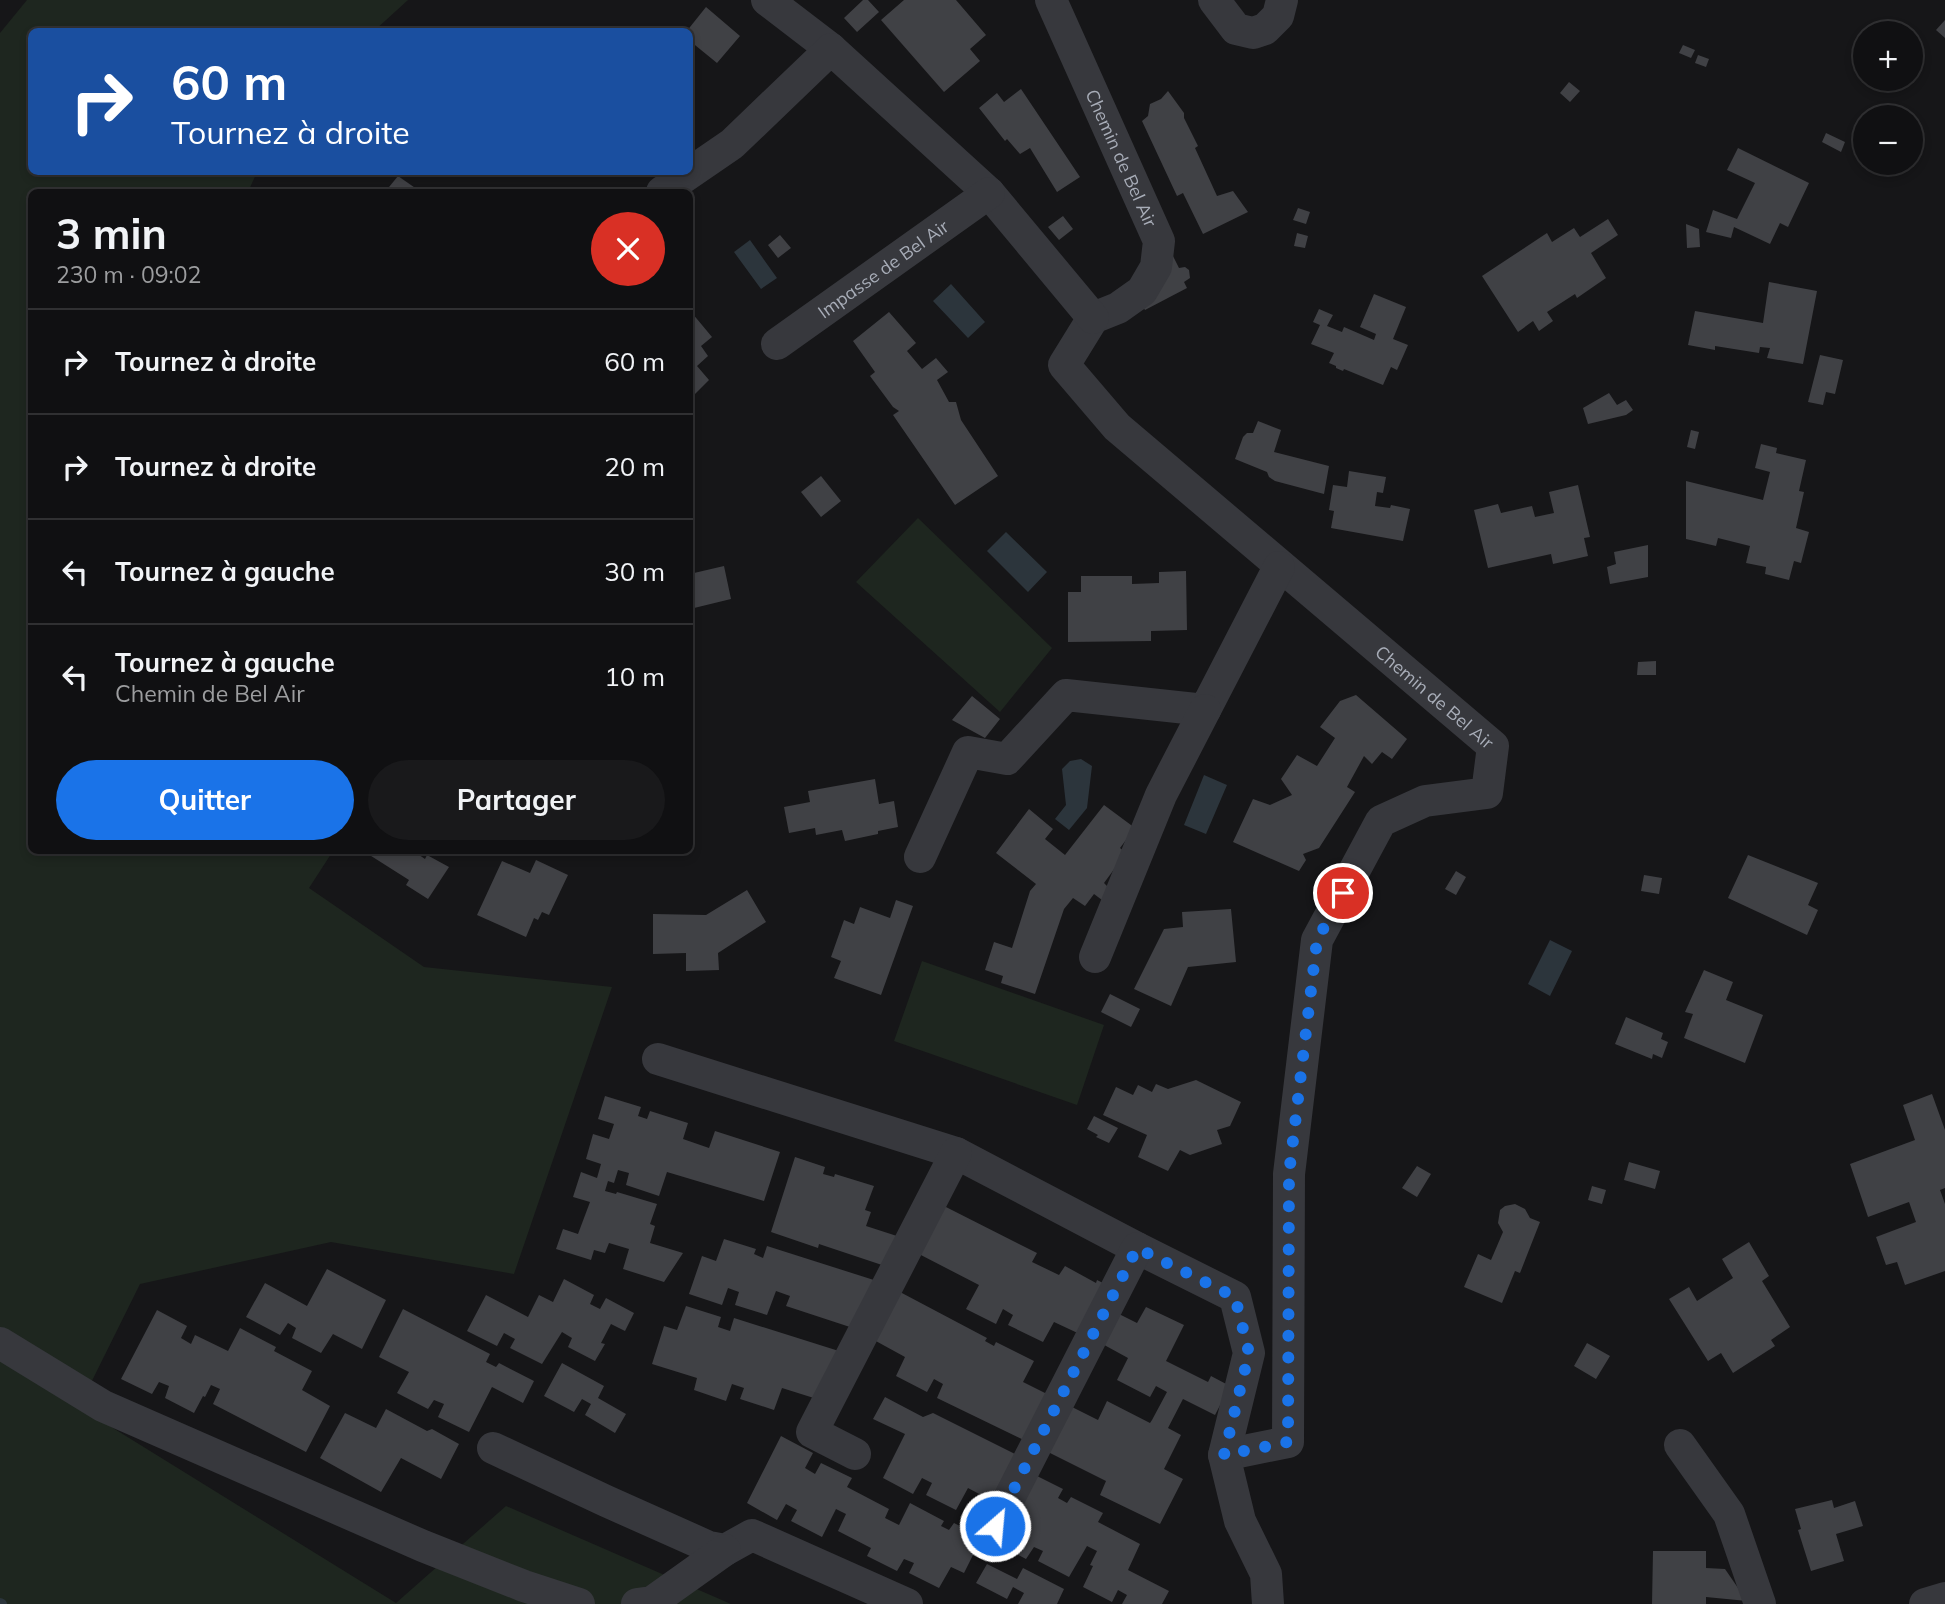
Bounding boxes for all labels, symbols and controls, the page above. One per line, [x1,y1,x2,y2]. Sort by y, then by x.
map controls [1853,21,1923,175]
button: + [1853,21,1923,91]
text: 60 m [171,51,287,112]
icon: right [56,56,147,147]
street label: Chemin de Bel Air [1081,85,1163,231]
button: − [1853,105,1923,175]
text: Tournez à droite [171,112,410,152]
text: 3 min [56,207,167,260]
button: close [591,212,665,286]
street label: Impasse de Bel Air [813,214,953,323]
text: 230 m · 09:02 [56,260,201,289]
icon: right [56,343,94,381]
text: Tournez à droite [115,345,316,378]
text: 60 m [604,345,665,378]
icon: right [56,448,94,486]
text: Tournez à droite [115,450,316,483]
text: 20 m [604,450,665,483]
icon: left [56,553,94,591]
text: Tournez à gauche [115,555,335,588]
text: 30 m [604,555,665,588]
street label: Chemin de Bel Air [1371,640,1499,754]
text: Tournez à gauche [115,646,335,679]
icon: left [56,658,94,696]
text: 10 m [604,660,665,693]
text: Chemin de Bel Air [115,679,305,708]
button: Quitter [56,760,354,840]
button: Partager [368,760,665,840]
pin [1313,863,1373,923]
icon: arrive [1324,874,1362,912]
position arrow [958,1489,1032,1563]

